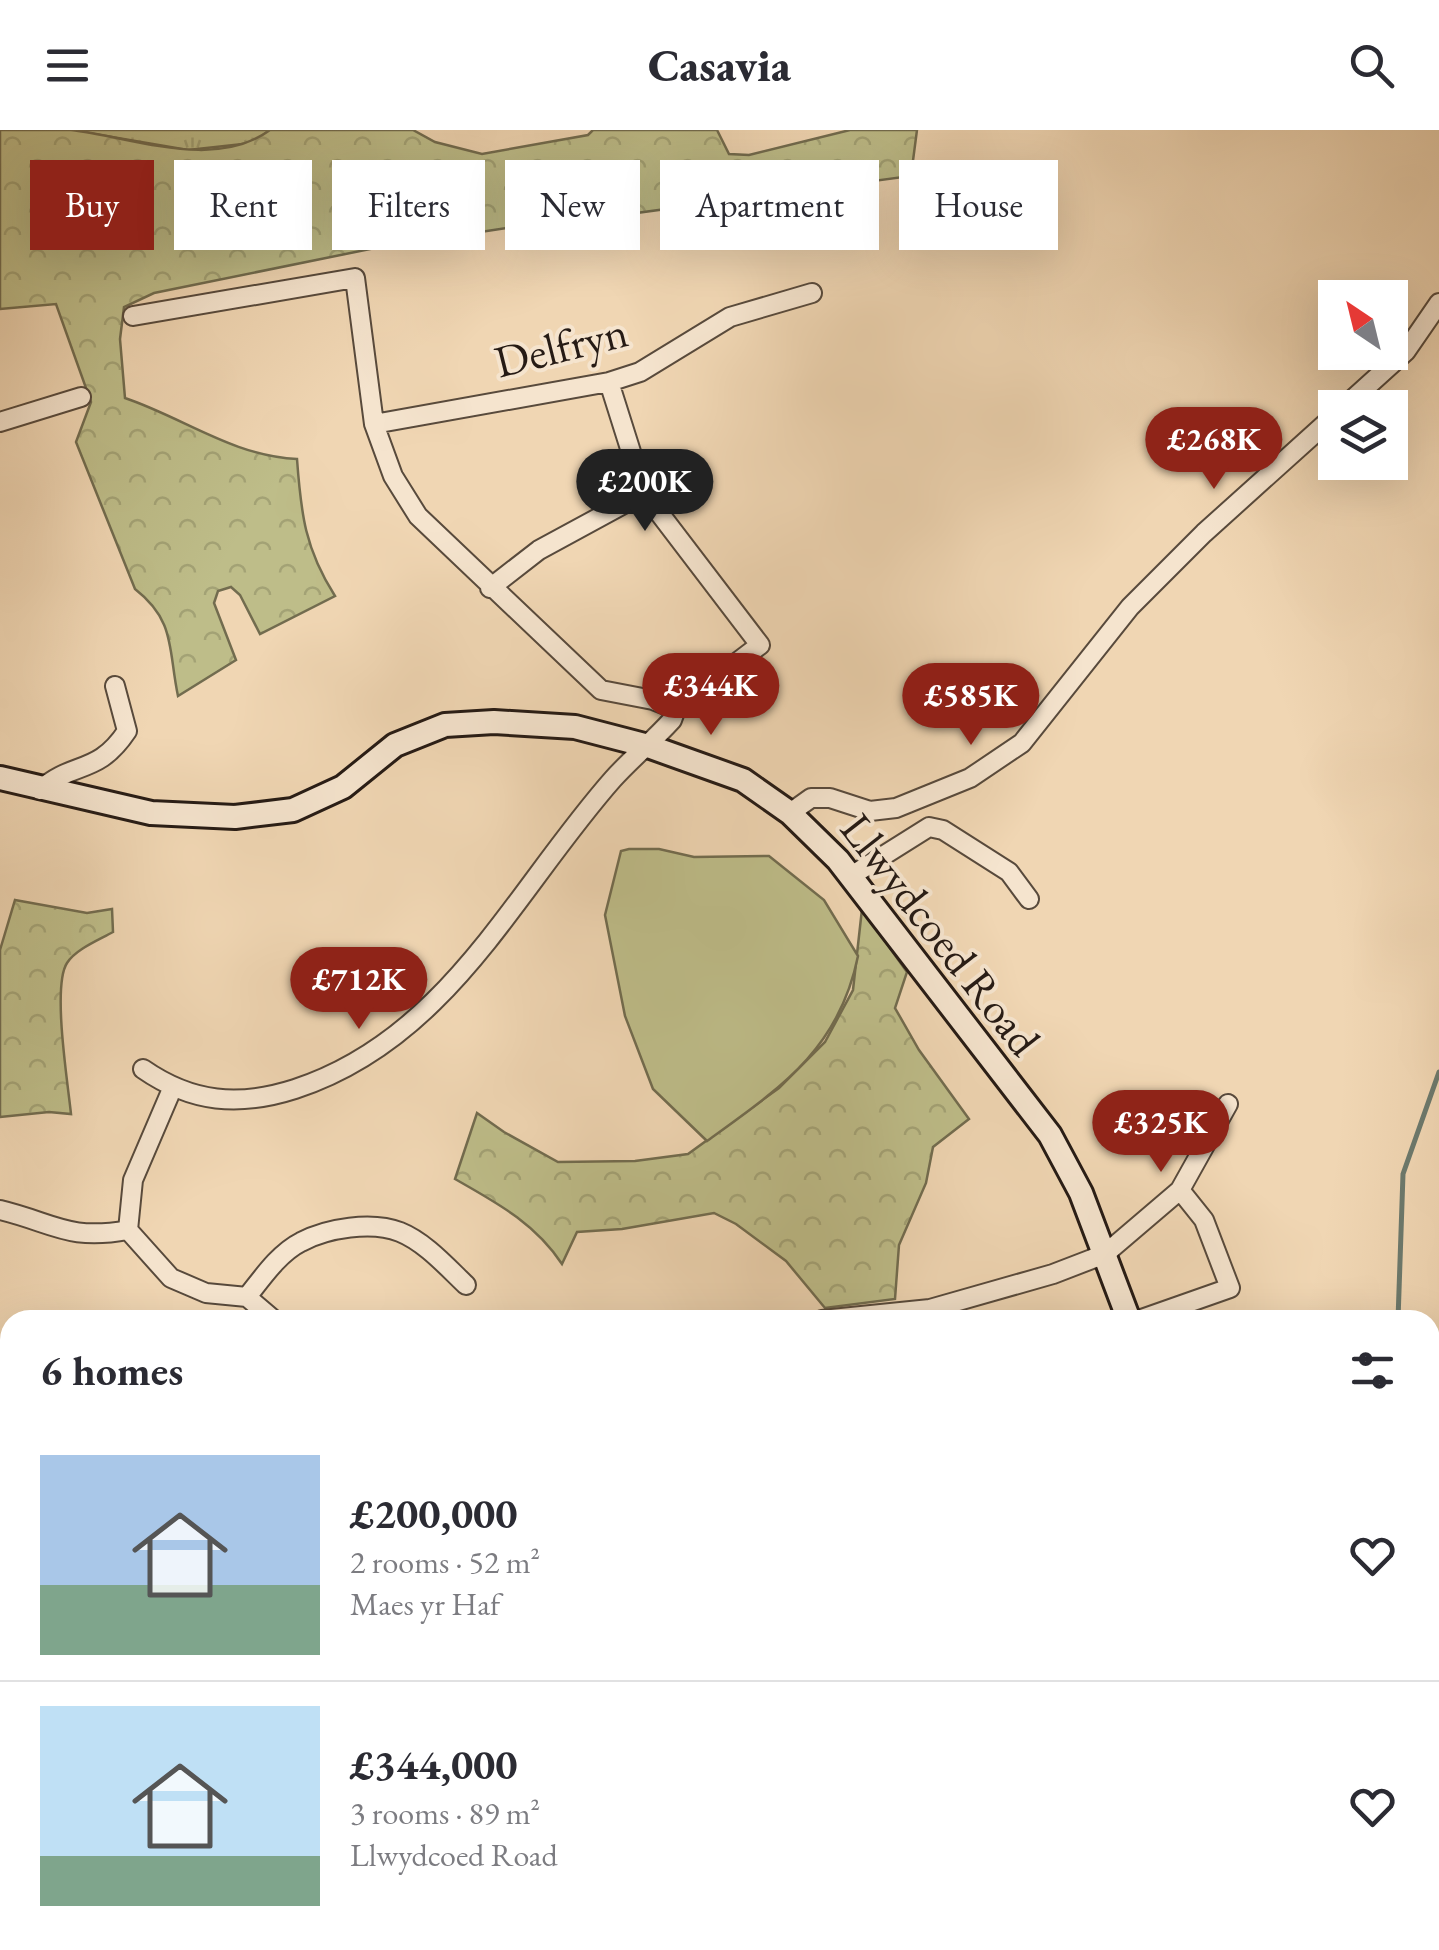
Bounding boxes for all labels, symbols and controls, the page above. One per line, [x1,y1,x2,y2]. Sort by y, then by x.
text: Casavia [648,36,791,94]
icon: menu [40,38,95,93]
icon: search [1344,38,1399,93]
chip: Buy [30,160,154,250]
chip: Rent [174,160,312,250]
chip: Filters [332,160,485,250]
chip: New [505,160,640,250]
chip: Apartment [660,160,879,250]
chip: House [899,160,1058,250]
north arrow [1318,280,1408,370]
map controls [1318,280,1408,480]
street label: Delfryn [488,302,634,390]
button: layers [1318,390,1408,480]
pin: £268K [1144,407,1284,492]
text: £268K [1167,418,1261,460]
pin: £200K [575,449,715,534]
text: £200K [598,460,692,502]
pin: £344K [641,653,781,738]
pin: £585K [901,663,1041,748]
text: £344K [664,664,758,706]
text: £585K [924,674,1018,716]
street label: Llwydcoed Road [828,801,1054,1067]
pin: £712K [289,947,429,1032]
text: £712K [312,958,406,1000]
pin: £325K [1091,1090,1231,1175]
text: £325K [1114,1101,1208,1143]
text: 6 homes [40,1343,183,1398]
icon: filters [1345,1343,1400,1398]
text: £200,000 [350,1486,518,1541]
icon: home [120,1495,240,1615]
icon: heart [1345,1528,1400,1583]
text: 2 rooms · 52 m² [350,1541,540,1583]
text: Maes yr Haf [350,1583,500,1625]
text: £344,000 [350,1737,518,1792]
icon: home [120,1746,240,1866]
icon: heart [1345,1779,1400,1834]
text: 3 rooms · 89 m² [350,1792,540,1834]
text: Llwydcoed Road [350,1834,558,1876]

